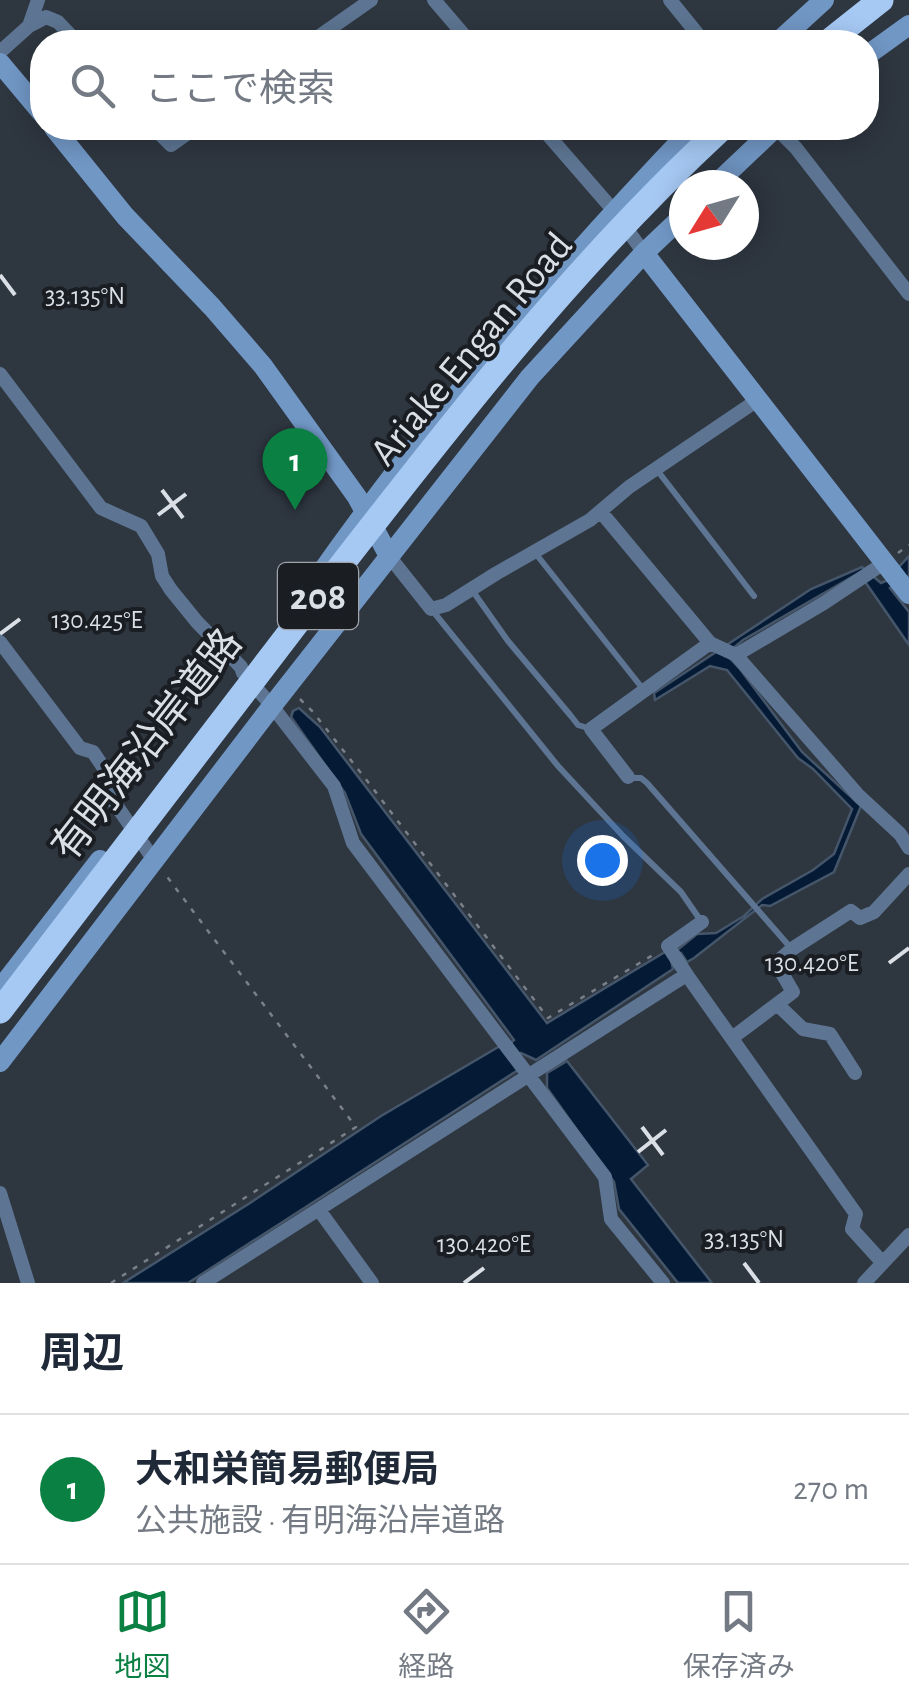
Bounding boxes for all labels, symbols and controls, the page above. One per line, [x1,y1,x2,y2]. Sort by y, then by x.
search box [30,30,879,140]
icon: search [65,58,120,113]
text: ここで検索 [145,71,335,109]
north arrow [669,170,759,260]
street label: Ariake Engan Road [363,225,580,473]
text: 33.135°N [45,284,125,309]
pin: 1 [262,428,328,510]
road number: 208 [278,563,358,629]
text: 130.425°E [51,608,143,633]
street label: 有明海沿岸道路 [44,621,250,868]
your location [577,835,628,886]
text: 130.420°E [765,951,859,976]
text: 33.135°N [704,1227,784,1252]
text: 130.420°E [437,1232,531,1257]
text: 周辺 [40,1333,124,1375]
text: 大和栄簡易郵便局 [135,1452,439,1490]
text: 1 [67,1473,78,1505]
text: 270 m [793,1473,869,1505]
text: 公共施設 · 有明海沿岸道路 [135,1505,505,1537]
tab: 地図 [114,1584,170,1685]
tab: 経路 [398,1584,455,1685]
tab: 保存済み [683,1584,795,1685]

